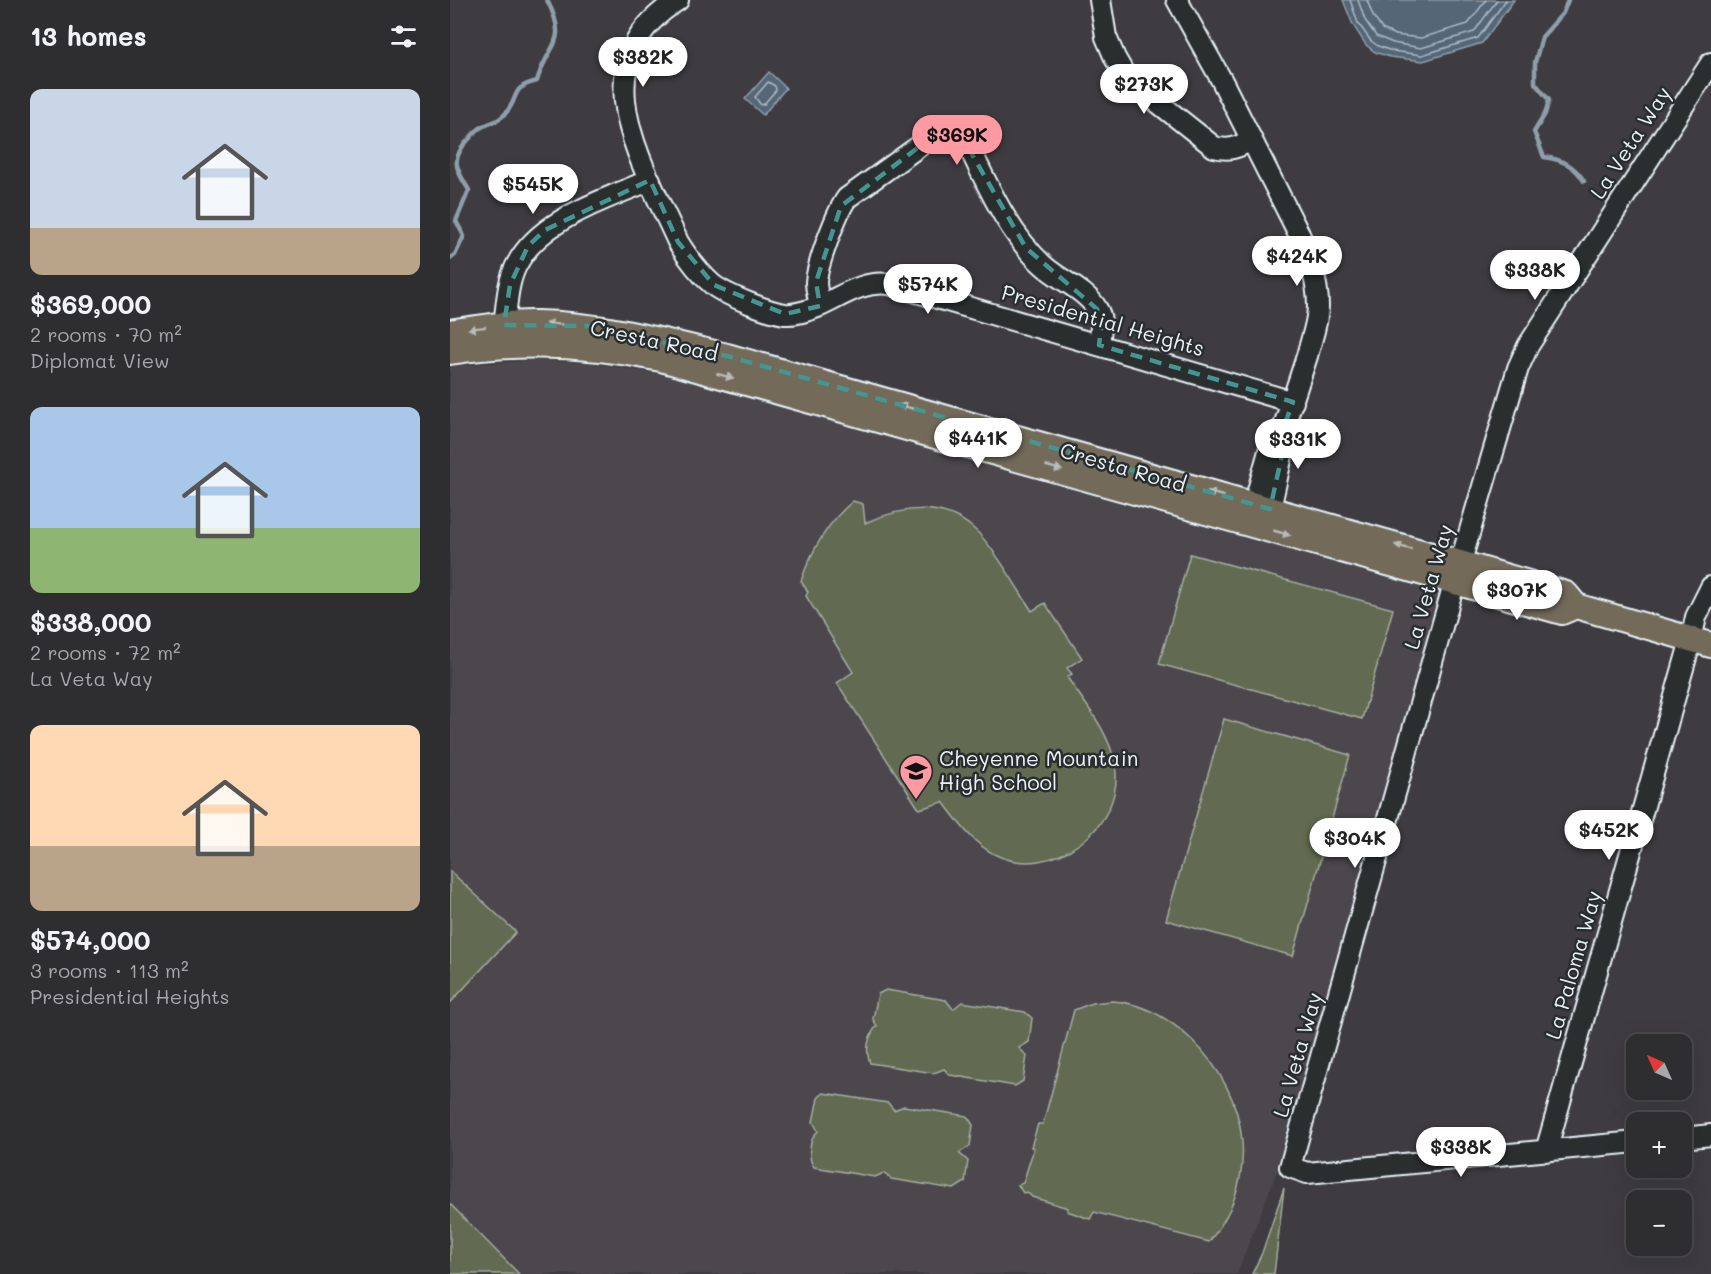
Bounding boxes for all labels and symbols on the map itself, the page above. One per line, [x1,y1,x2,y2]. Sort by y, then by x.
pin: $382K [601,37,685,88]
pin: $273K [1102,64,1186,115]
street label: La Veta Way [1583,81,1676,204]
pin: $369K [915,115,999,166]
pin: $545K [491,164,575,215]
pin: $424K [1255,236,1339,287]
pin: $338K [1493,250,1577,301]
pin: $574K [886,264,970,315]
street label: Presidential Heights [999,278,1208,361]
street label: Cresta Road [588,313,721,366]
one-way arrow [545,319,564,329]
one-way arrow [467,323,486,333]
one-way arrow [716,371,734,381]
one-way arrow [898,401,916,411]
pin: $441K [936,418,1020,469]
pin: $331K [1256,419,1340,470]
street label: Cresta Road [1057,436,1190,497]
one-way arrow [1045,464,1063,473]
one-way arrow [1207,489,1225,498]
street label: La Veta Way [1397,521,1458,652]
one-way arrow [1273,529,1291,538]
one-way arrow [1394,542,1412,551]
pin: $307K [1475,570,1559,621]
place label: Cheyenne Mountain High School [939,744,1138,795]
school or university icon: Cheyenne Mountain High School [898,753,934,800]
pin: $452K [1567,810,1651,861]
pin: $304K [1313,818,1397,869]
street label: La Paloma Way [1538,887,1607,1042]
street label: La Veta Way [1266,989,1327,1120]
north arrow [1626,1034,1692,1100]
pin: $338K [1419,1127,1503,1178]

